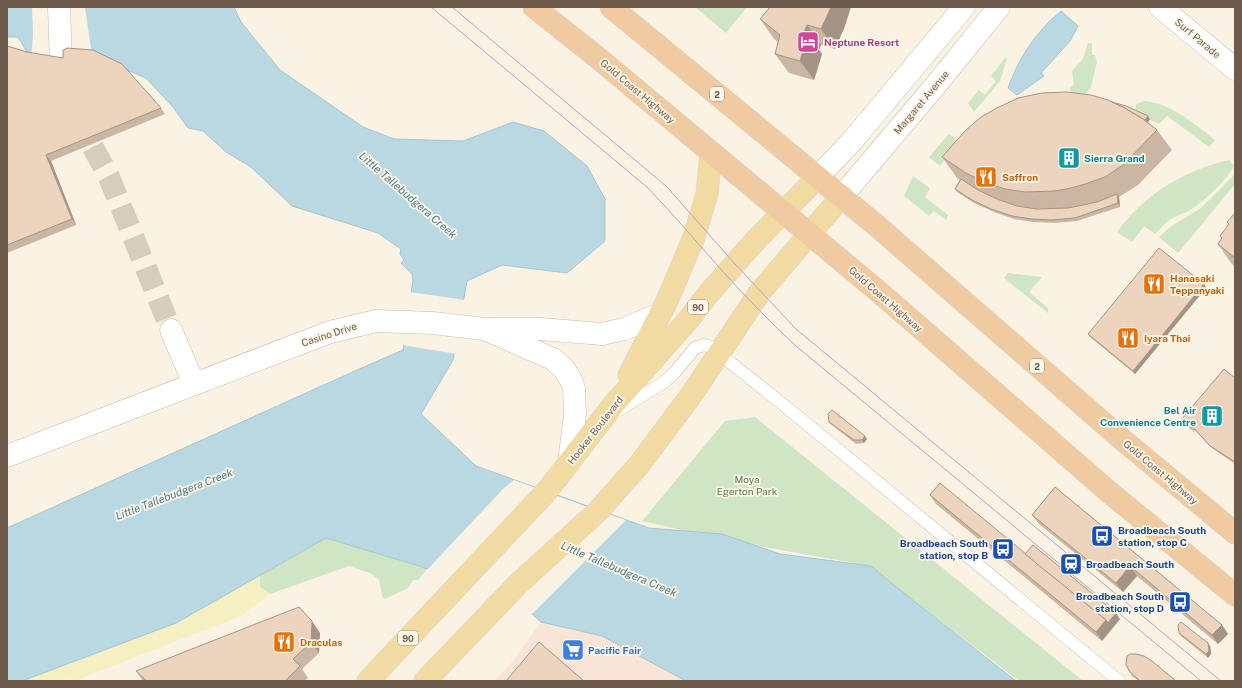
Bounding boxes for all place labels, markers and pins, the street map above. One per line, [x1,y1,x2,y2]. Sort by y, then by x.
hotel icon: Neptune Resort [795,29,821,55]
place label: Neptune Resort [824,36,899,48]
building icon: Sierra Grand [1056,145,1082,171]
place label: Sierra Grand [1084,152,1145,164]
restaurant icon: Saffron [973,164,999,190]
place label: Saffron [1002,171,1038,183]
restaurant icon: Hanasaki Teppanyaki [1141,271,1167,297]
place label: Hanasaki Teppanyaki [1170,272,1225,296]
restaurant icon: Iyara Thai [1115,325,1141,351]
place label: Iyara Thai [1144,332,1191,344]
building icon: Bel Air Convenience Centre [1199,403,1225,429]
place label: Bel Air Convenience Centre [1100,404,1196,428]
bus stop icon: Broadbeach South station, stop C [1089,523,1115,549]
place label: Broadbeach South station, stop C [1118,524,1206,548]
bus stop icon: Broadbeach South station, stop B [990,536,1016,562]
place label: Broadbeach South station, stop B [900,537,988,561]
station icon: Broadbeach South [1058,551,1084,577]
place label: Broadbeach South [1086,558,1174,570]
bus stop icon: Broadbeach South station, stop D [1167,589,1193,615]
place label: Broadbeach South station, stop D [1076,590,1164,614]
restaurant icon: Draculas [271,629,297,655]
place label: Draculas [300,636,342,648]
supermarket icon: Pacific Fair [560,637,586,663]
place label: Pacific Fair [588,644,641,656]

